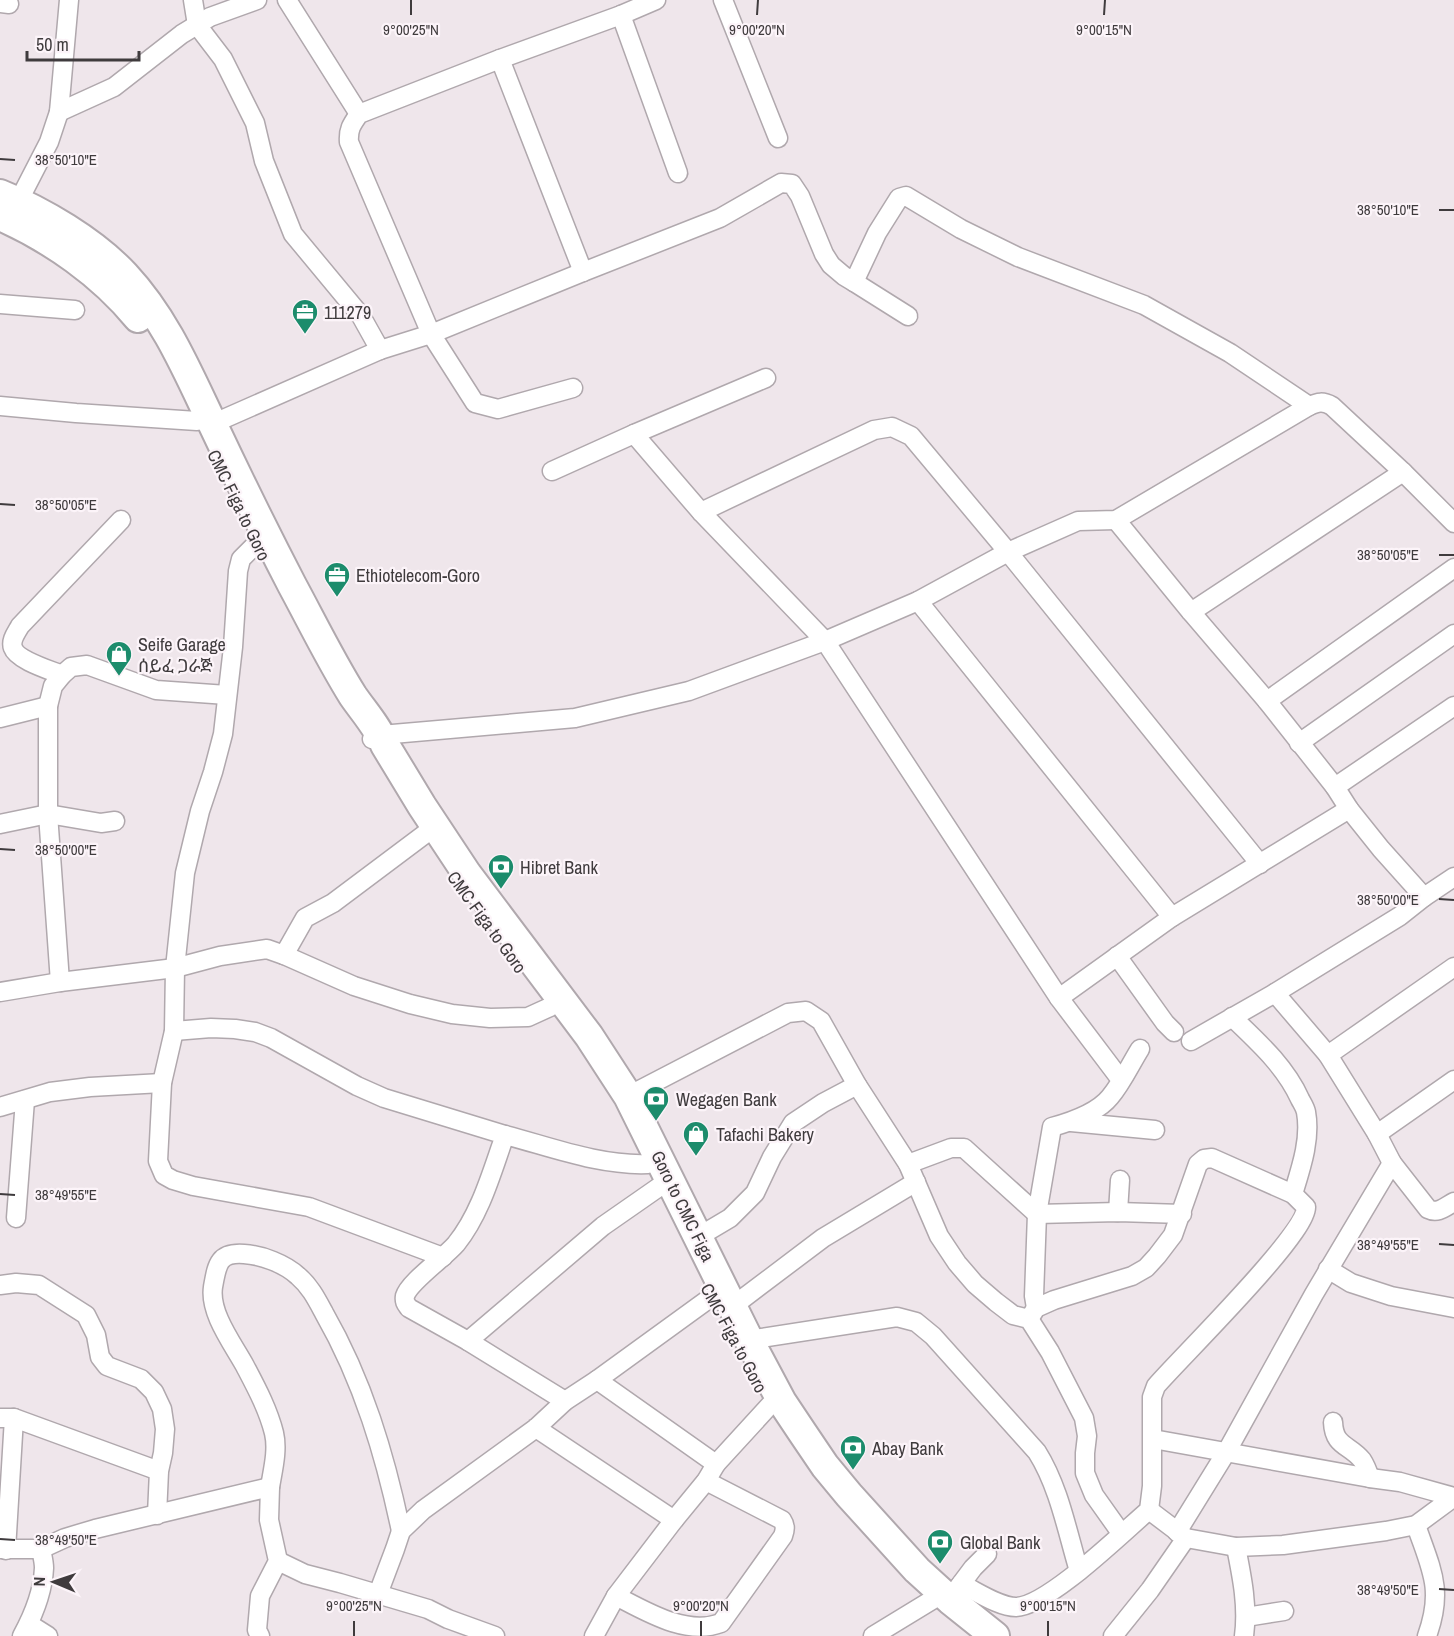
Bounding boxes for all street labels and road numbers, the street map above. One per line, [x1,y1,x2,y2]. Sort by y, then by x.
street label: CMC Figa to Goro [201,445,277,565]
street label: CMC Figa to Goro [441,866,533,978]
street label: Goro to CMC Figa [645,1146,721,1266]
street label: CMC Figa to Goro [695,1279,773,1397]

